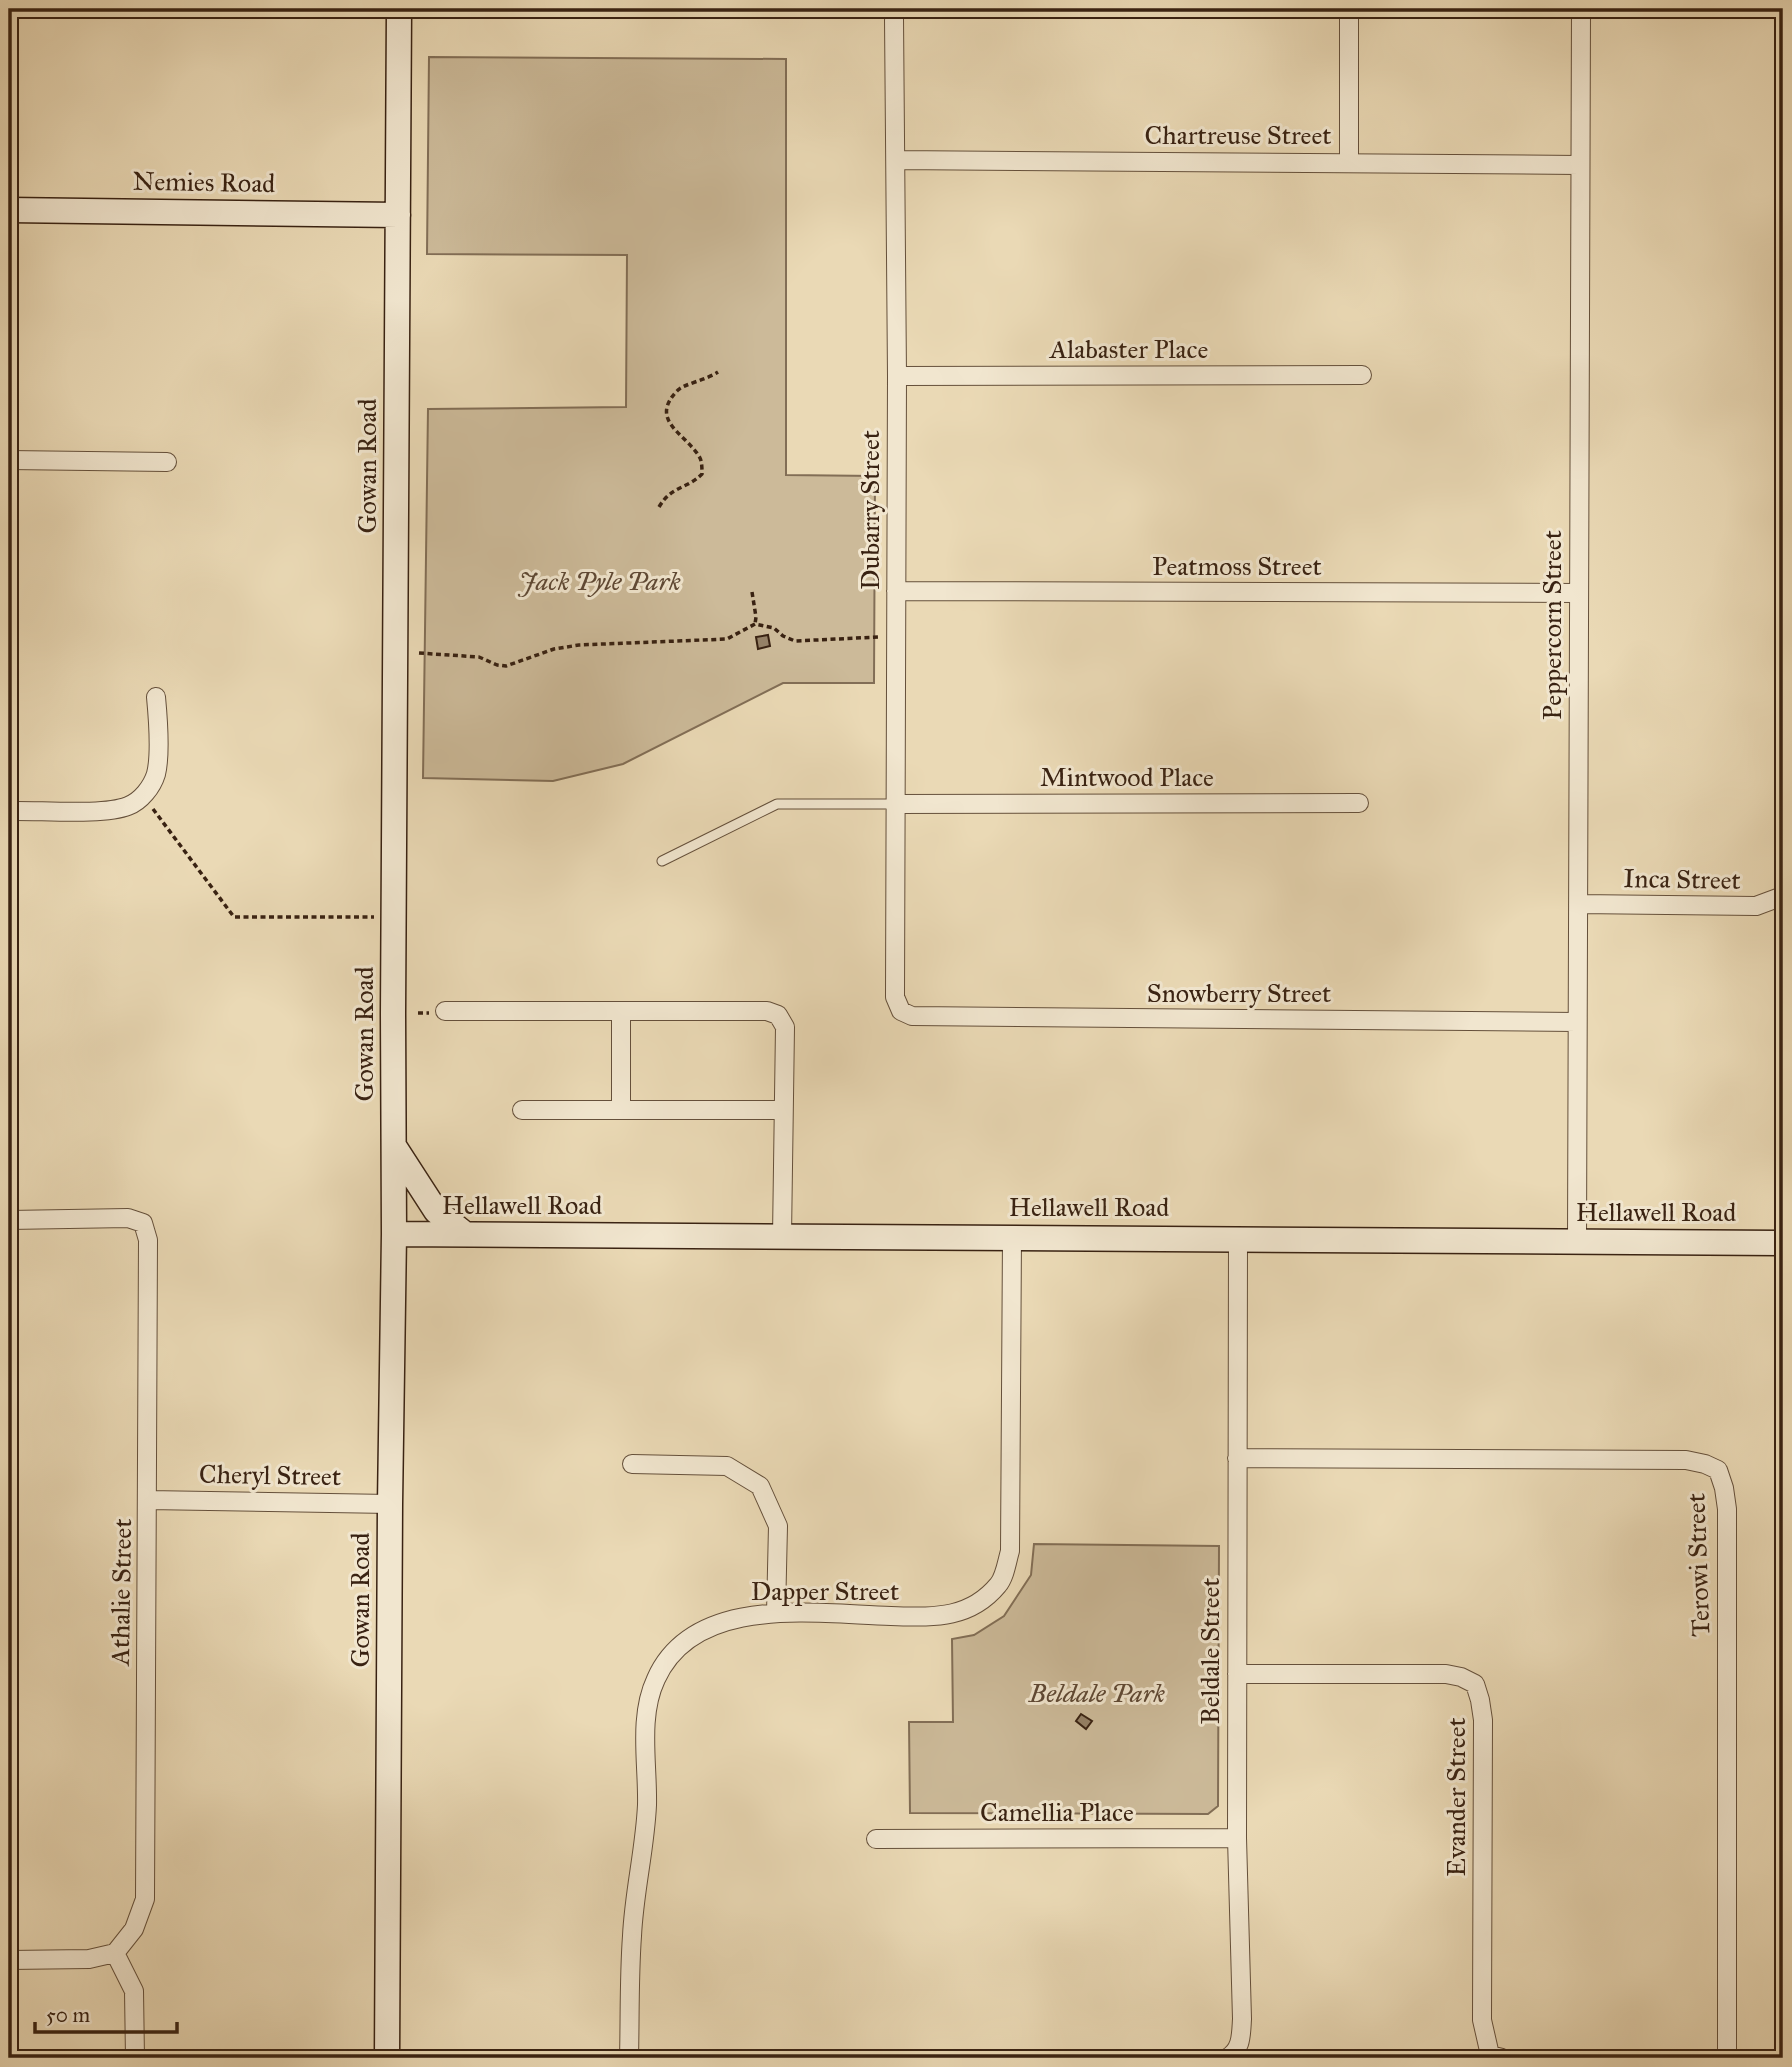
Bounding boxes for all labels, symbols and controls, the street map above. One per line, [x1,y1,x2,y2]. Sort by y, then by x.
street label: Chartreuse Street [1145,119,1331,151]
street label: Nemies Road [132,165,276,199]
street label: Alabaster Place [1049,333,1209,365]
street label: Gowan Road [351,398,383,534]
street label: Dubarry Street [854,430,886,590]
street label: Peppercorn Street [1536,530,1568,720]
street label: Peatmoss Street [1152,550,1322,582]
park label: Jack Pyle Park [517,565,681,597]
street label: Mintwood Place [1040,761,1214,793]
street label: Inca Street [1623,862,1741,896]
street label: Gowan Road [348,966,380,1102]
street label: Snowberry Street [1147,977,1331,1009]
street label: Hellawell Road [442,1189,602,1221]
street label: Hellawell Road [1009,1191,1169,1223]
street label: Hellawell Road [1576,1196,1736,1228]
street label: Cheryl Street [199,1458,341,1492]
street label: Terowi Street [1680,1493,1716,1637]
street label: Athalie Street [104,1518,138,1667]
street label: Gowan Road [344,1532,376,1668]
street label: Dapper Street [751,1575,899,1607]
street label: Beldale Street [1194,1578,1226,1724]
park label: Beldale Park [1028,1677,1166,1709]
street label: Evander Street [1440,1717,1472,1877]
street label: Camellia Place [980,1796,1134,1828]
scale bar [35,1990,177,2034]
text: 50 m [46,2002,91,2028]

